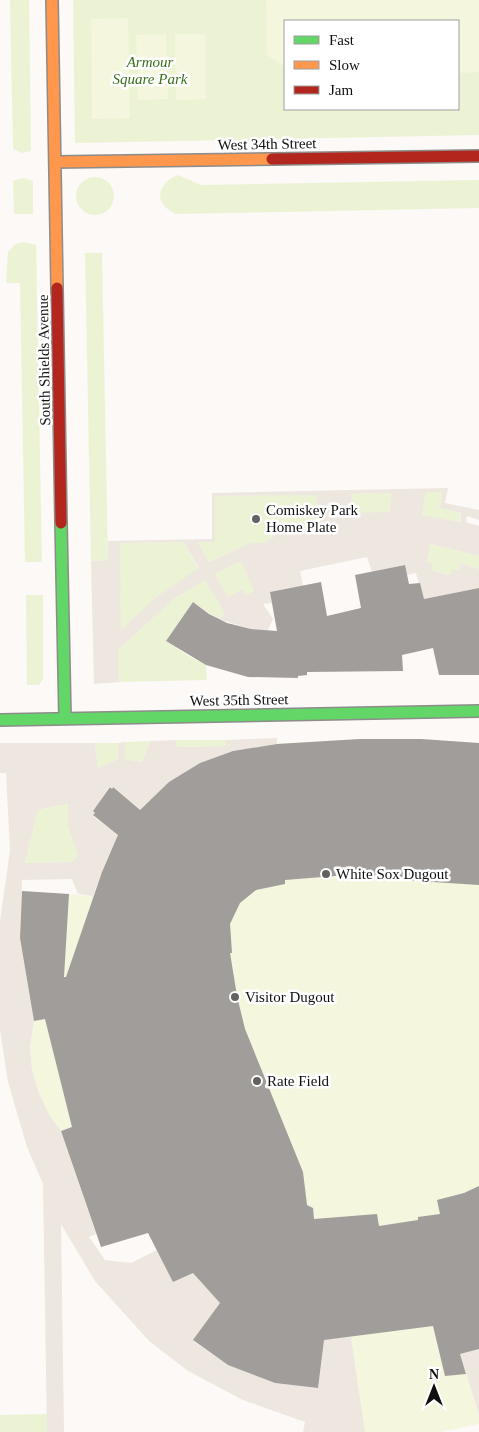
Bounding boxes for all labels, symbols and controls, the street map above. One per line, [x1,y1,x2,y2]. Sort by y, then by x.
legend [284,20,459,110]
text: Fast [329,32,355,48]
park label: Armour Square Park [113,54,188,87]
text: Slow [329,57,360,73]
text: Jam [329,82,353,98]
street label: West 34th Street [217,135,317,153]
street label: South Shields Avenue [35,294,53,426]
place label: Comiskey Park Home Plate [266,502,359,535]
marker: Comiskey Park Home Plate [250,513,262,525]
street label: West 35th Street [189,691,289,709]
place label: White Sox Dugout [336,866,449,882]
marker: White Sox Dugout [320,868,332,880]
place label: Visitor Dugout [245,989,335,1005]
marker: Visitor Dugout [229,991,241,1003]
place label: Rate Field [267,1073,330,1089]
marker: Rate Field [251,1075,263,1087]
north arrow [409,1362,459,1412]
text: N [429,1367,439,1382]

